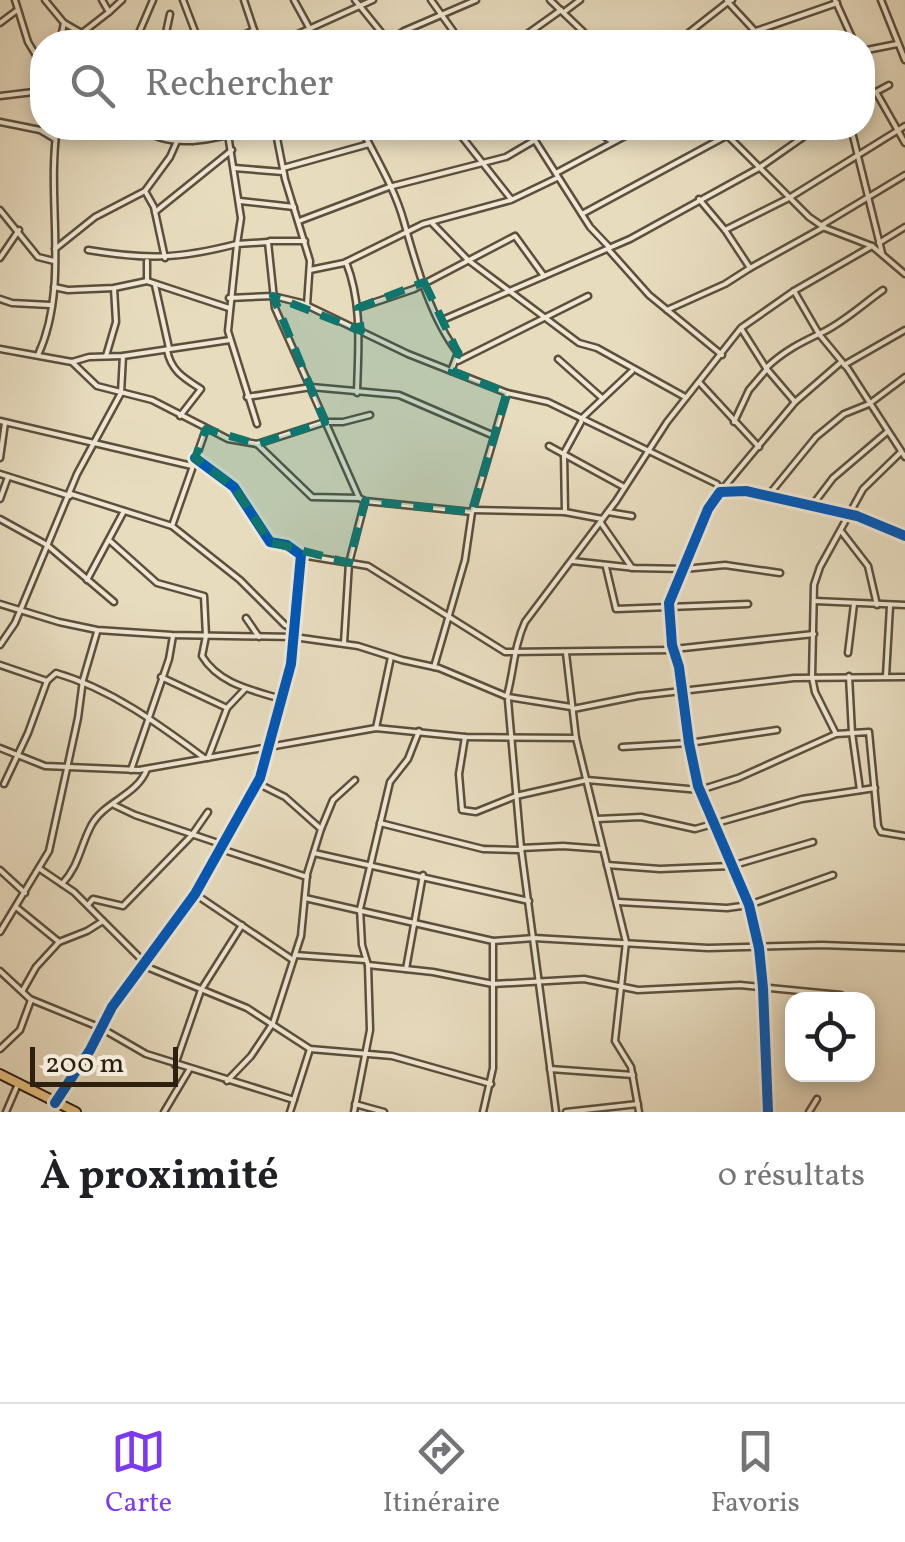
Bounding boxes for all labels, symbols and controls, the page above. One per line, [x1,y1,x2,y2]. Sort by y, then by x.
search box [30,30,875,140]
icon: search [65,58,120,113]
text: Rechercher [145,59,333,112]
map controls [785,992,875,1082]
button: locate [785,992,875,1082]
scale bar [30,1042,178,1086]
text: 200 m [45,1045,124,1084]
text: À proximité [40,1148,279,1207]
text: 0 résultats [718,1155,865,1199]
tab: Carte [105,1424,172,1523]
tab: Itinéraire [383,1424,500,1523]
tab: Favoris [711,1424,800,1523]

